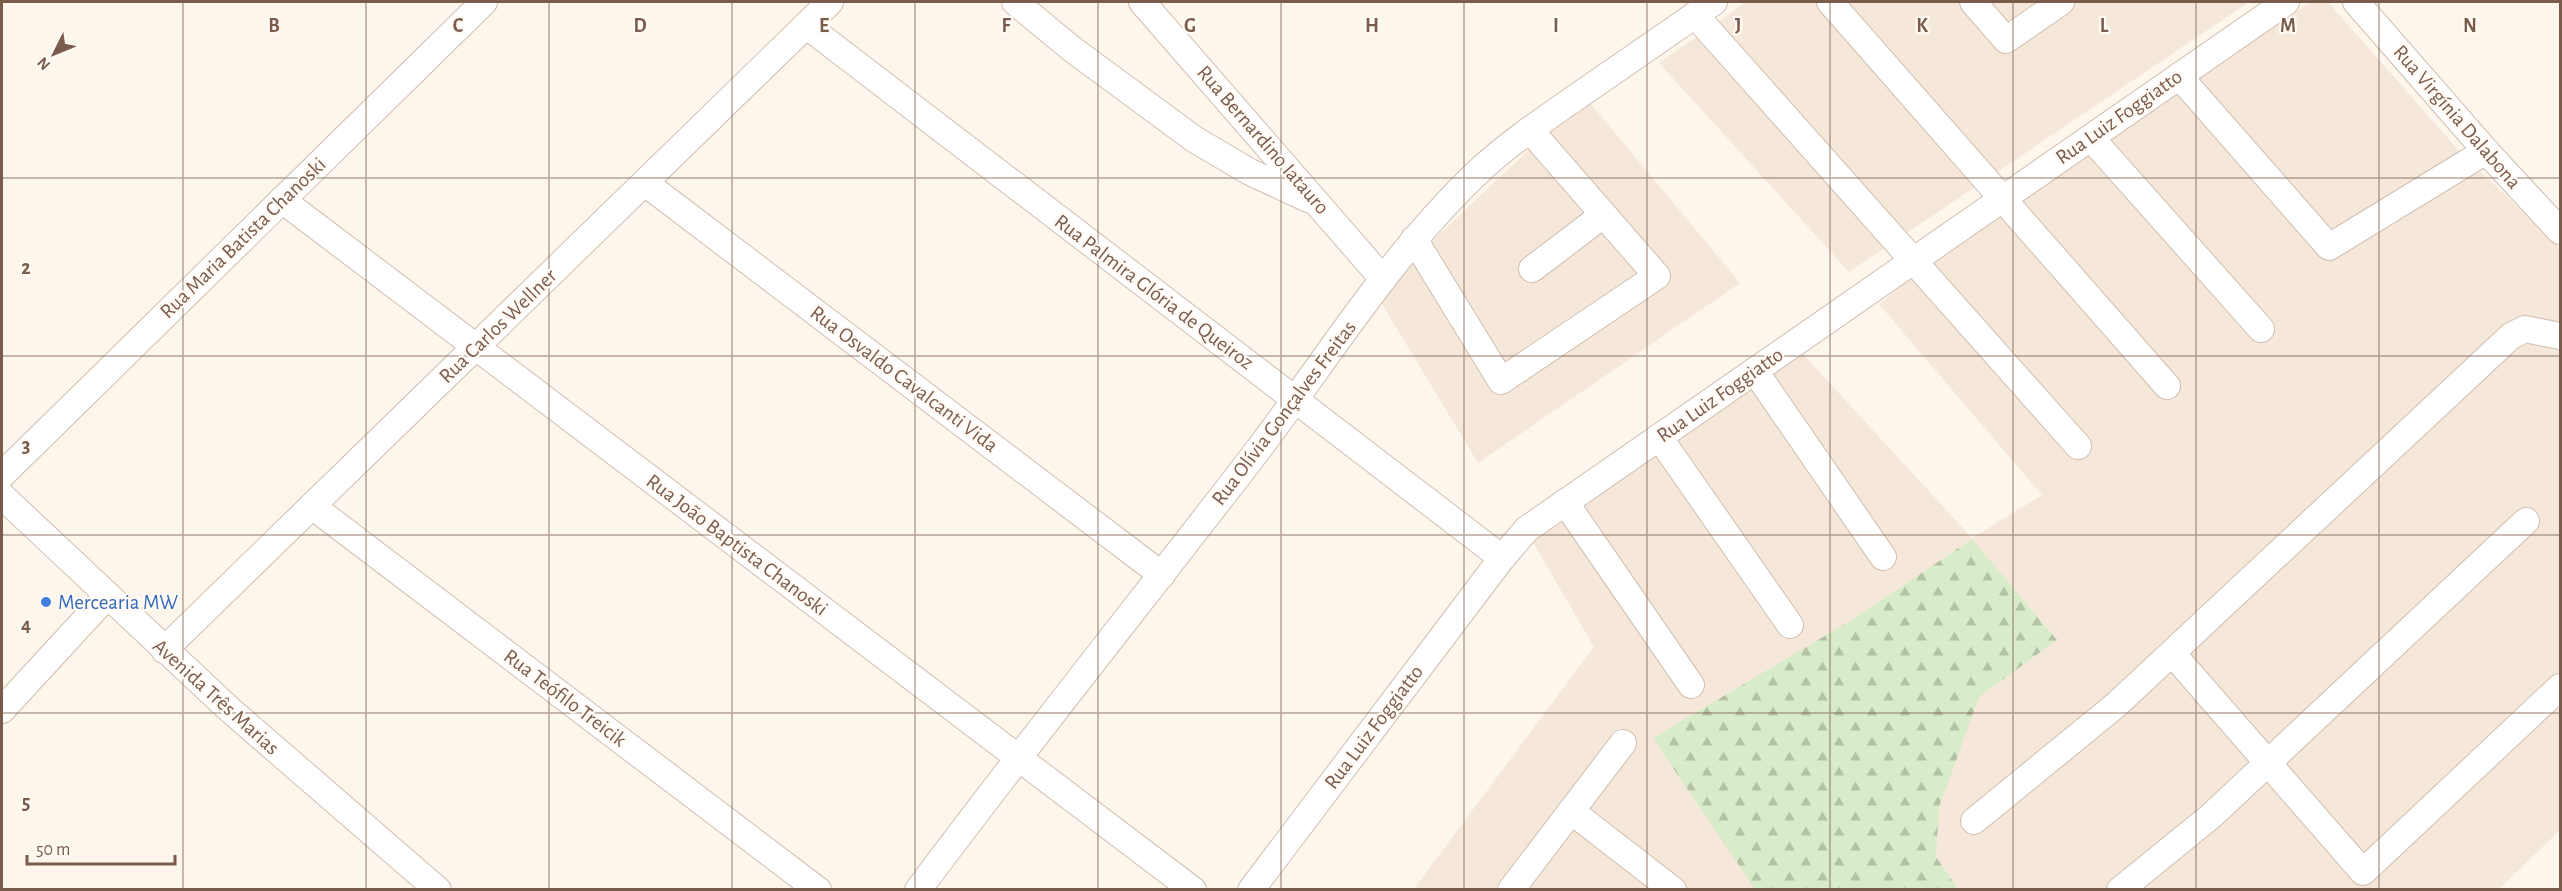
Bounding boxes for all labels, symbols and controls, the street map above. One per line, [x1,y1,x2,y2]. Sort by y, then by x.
text: B [268,16,280,36]
text: C [453,16,464,36]
text: D [633,16,647,36]
text: E [819,16,829,36]
text: F [1001,16,1011,36]
text: G [1184,16,1196,36]
text: H [1365,16,1379,36]
text: I [1553,16,1559,36]
text: J [1735,16,1741,36]
text: K [1916,16,1928,36]
text: L [2100,16,2109,36]
text: M [2280,16,2296,36]
text: N [2463,16,2477,36]
north arrow [24,24,84,84]
street label: Rua Virgínia Dalabona [2389,41,2525,193]
text: N [34,54,53,73]
street label: Rua Bernardino Iatauro [1193,62,1333,218]
street label: Rua Luiz Foggiatto [2052,66,2186,168]
street label: Rua Maria Batista Chanoski [156,154,330,322]
street label: Rua Palmira Glória de Queiroz [1051,210,1257,374]
text: 2 [21,258,31,278]
street label: Rua Carlos Wellner [435,265,561,387]
street label: Rua Osvaldo Cavalcanti Vida [806,302,1002,456]
street label: Rua Olívia Gonçalves Freitas [1208,317,1360,509]
street label: Rua Luiz Foggiatto [1653,344,1787,446]
text: 3 [22,436,30,456]
street label: Rua João Baptista Chanoski [642,470,832,620]
place label: Mercearia MW [58,592,178,613]
marker: Mercearia MW [39,595,53,609]
text: 4 [21,615,31,635]
street label: Avenida Três Marias [149,635,283,759]
street label: Rua Teófilo Treicik [500,645,631,751]
street label: Rua Luiz Foggiatto [1321,661,1427,793]
text: 5 [22,793,30,813]
scale bar [27,828,176,866]
text: 50 m [36,841,70,859]

